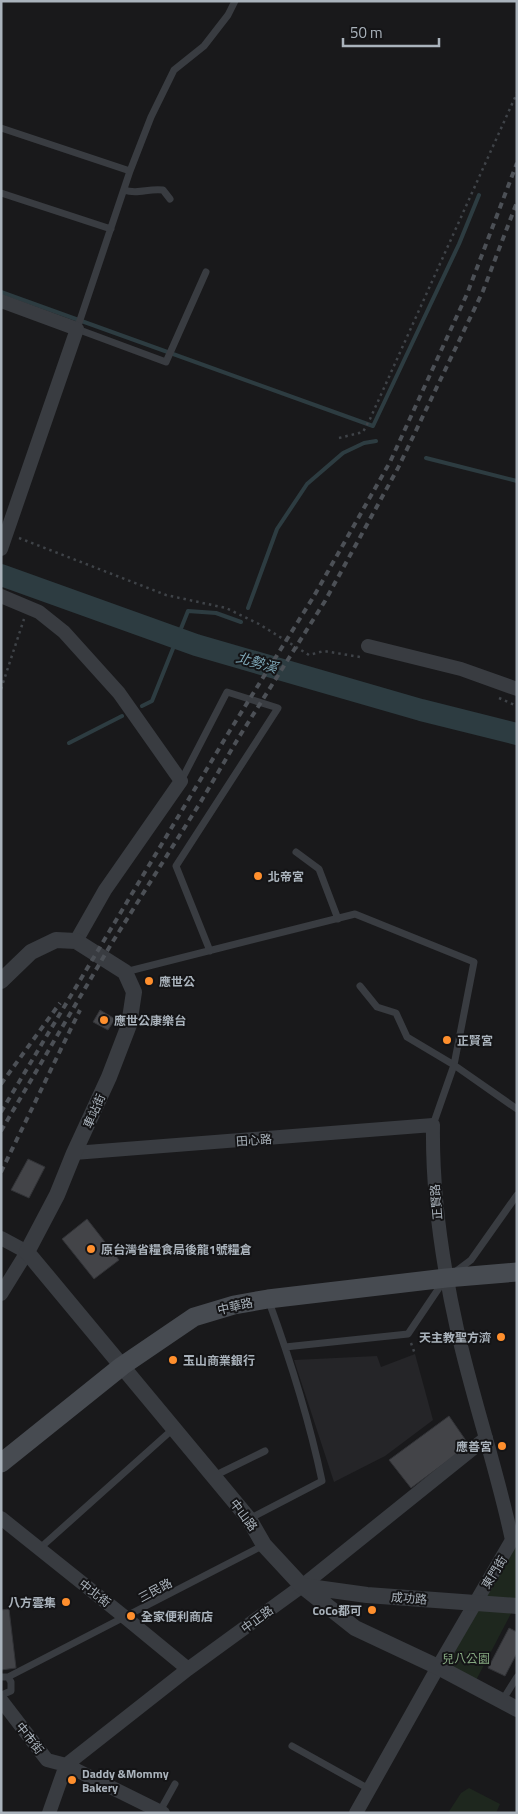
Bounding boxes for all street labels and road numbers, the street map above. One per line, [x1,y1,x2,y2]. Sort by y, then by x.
street label: 車站街 [78,1091,110,1131]
street label: 田心路 [235,1129,273,1151]
street label: 正賢路 [425,1183,447,1221]
street label: 中華路 [215,1293,255,1319]
street label: 中山路 [226,1495,262,1535]
street label: 東門街 [476,1552,512,1592]
street label: 三民路 [135,1573,175,1607]
street label: 中北街 [75,1574,115,1612]
street label: 成功路 [390,1587,428,1609]
street label: 中正路 [237,1601,277,1637]
street label: 中市街 [11,1718,49,1758]

